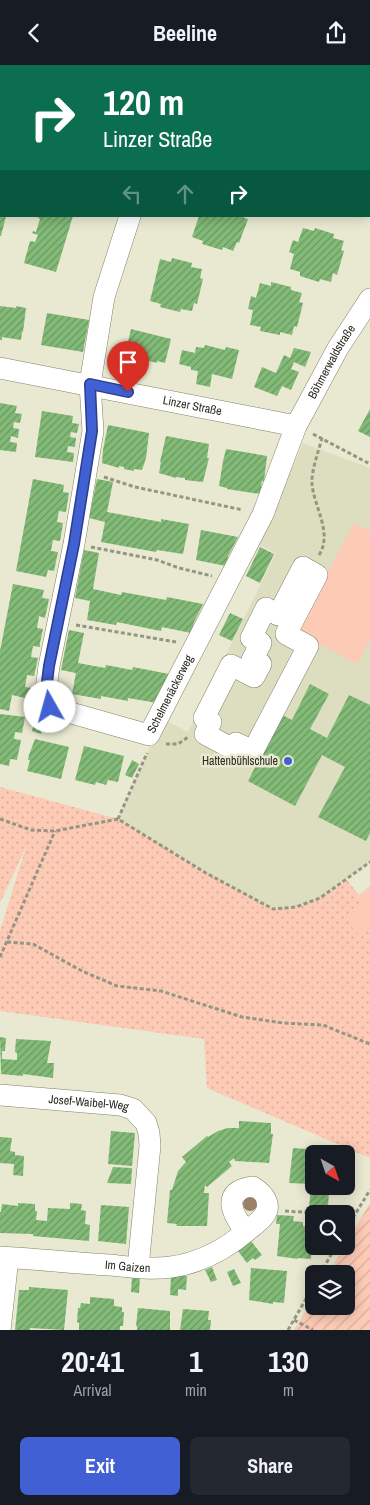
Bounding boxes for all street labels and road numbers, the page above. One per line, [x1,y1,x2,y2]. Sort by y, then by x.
street label: Böhmerwaldstraße [304,322,359,402]
street label: Linzer Straße [161,392,223,419]
street label: Schelmenäckerweg [143,652,197,736]
street label: Josef-Waibel-Weg [48,1091,131,1115]
street label: Im Gaizen [104,1257,151,1276]

